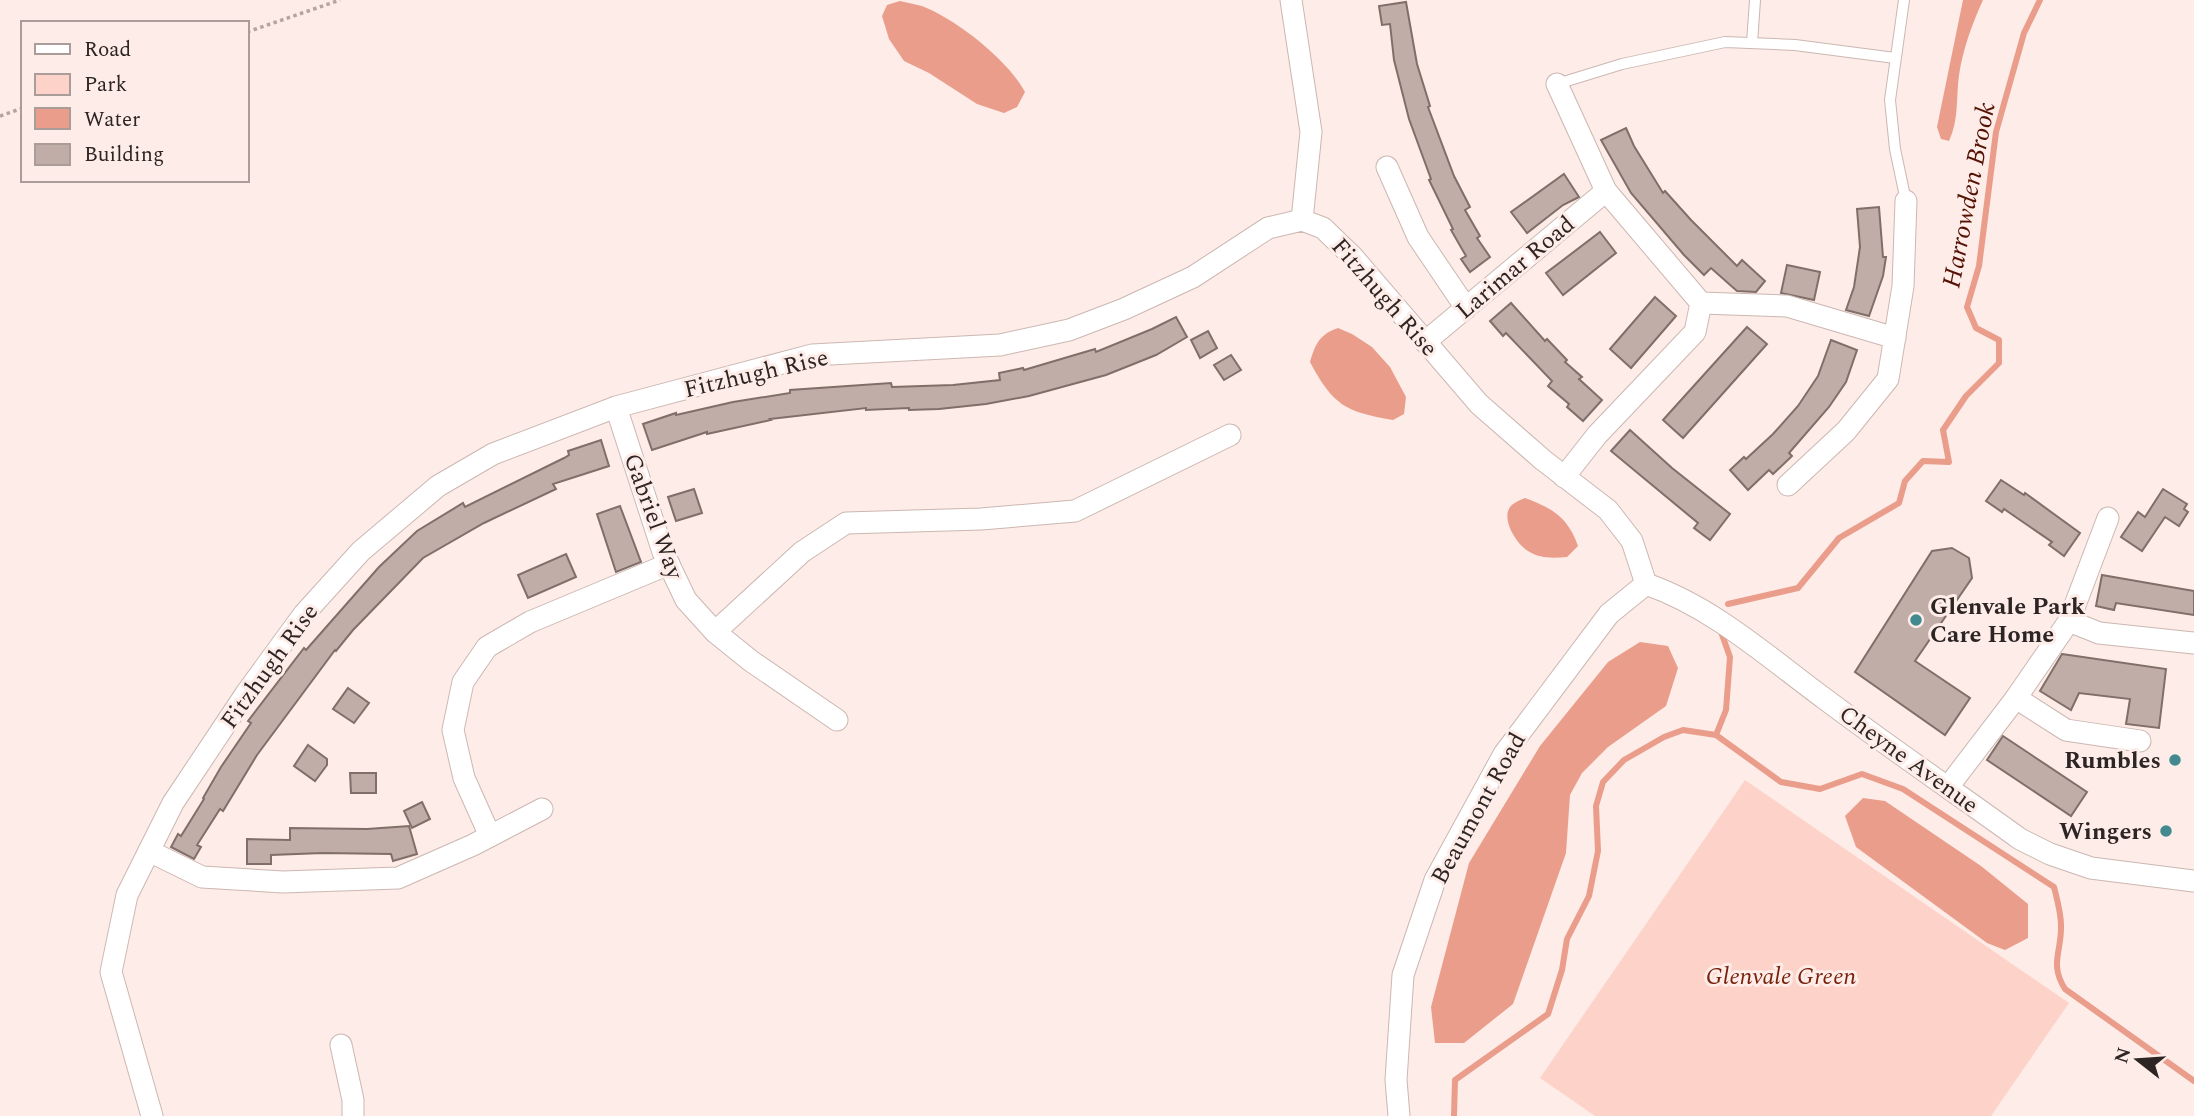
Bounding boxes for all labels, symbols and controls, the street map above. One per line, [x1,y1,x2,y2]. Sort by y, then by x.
legend [21,21,248,182]
text: Road [84,34,131,66]
text: Park [84,69,128,101]
water label: Harrowden Brook [1931,99,2007,291]
text: Water [84,104,140,136]
text: Building [84,139,164,171]
street label: Larimar Road [1448,207,1583,328]
street label: Fitzhugh Rise [1322,230,1446,365]
street label: Fitzhugh Rise [680,340,832,408]
street label: Gabriel Way [614,448,693,586]
place label: Glenvale Park Care Home [1930,589,2086,653]
street label: Fitzhugh Rise [212,596,328,737]
marker: Glenvale Park Care Home [1908,612,1924,628]
street label: Cheyne Avenue [1831,697,1986,823]
street label: Beaumont Road [1422,726,1536,891]
place label: Rumbles [2064,743,2161,779]
marker: Rumbles [2167,752,2183,768]
place label: Wingers [2059,814,2152,850]
marker: Wingers [2158,823,2174,839]
park label: Glenvale Green [1706,959,1857,995]
north arrow [2103,1025,2173,1095]
text: N [2107,1044,2139,1067]

